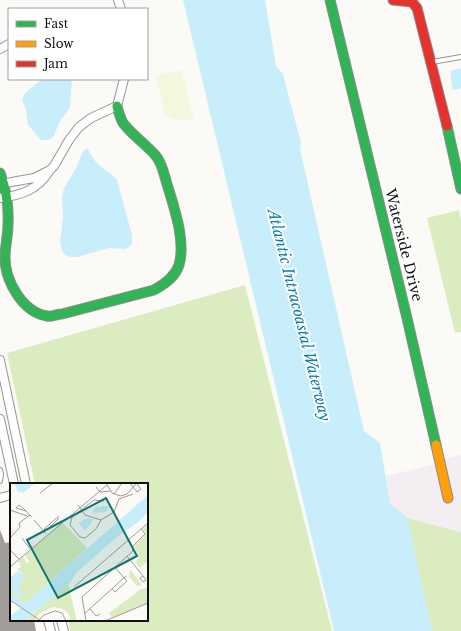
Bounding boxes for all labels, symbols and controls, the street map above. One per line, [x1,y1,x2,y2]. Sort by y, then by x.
legend [8,8,148,80]
text: Fast [44,16,69,31]
text: Slow [44,36,74,51]
text: Jam [42,56,68,71]
street label: Waterside Drive [381,186,427,303]
water label: Atlantic Intracoastal Waterway [263,205,335,423]
inset map [10,483,148,621]

